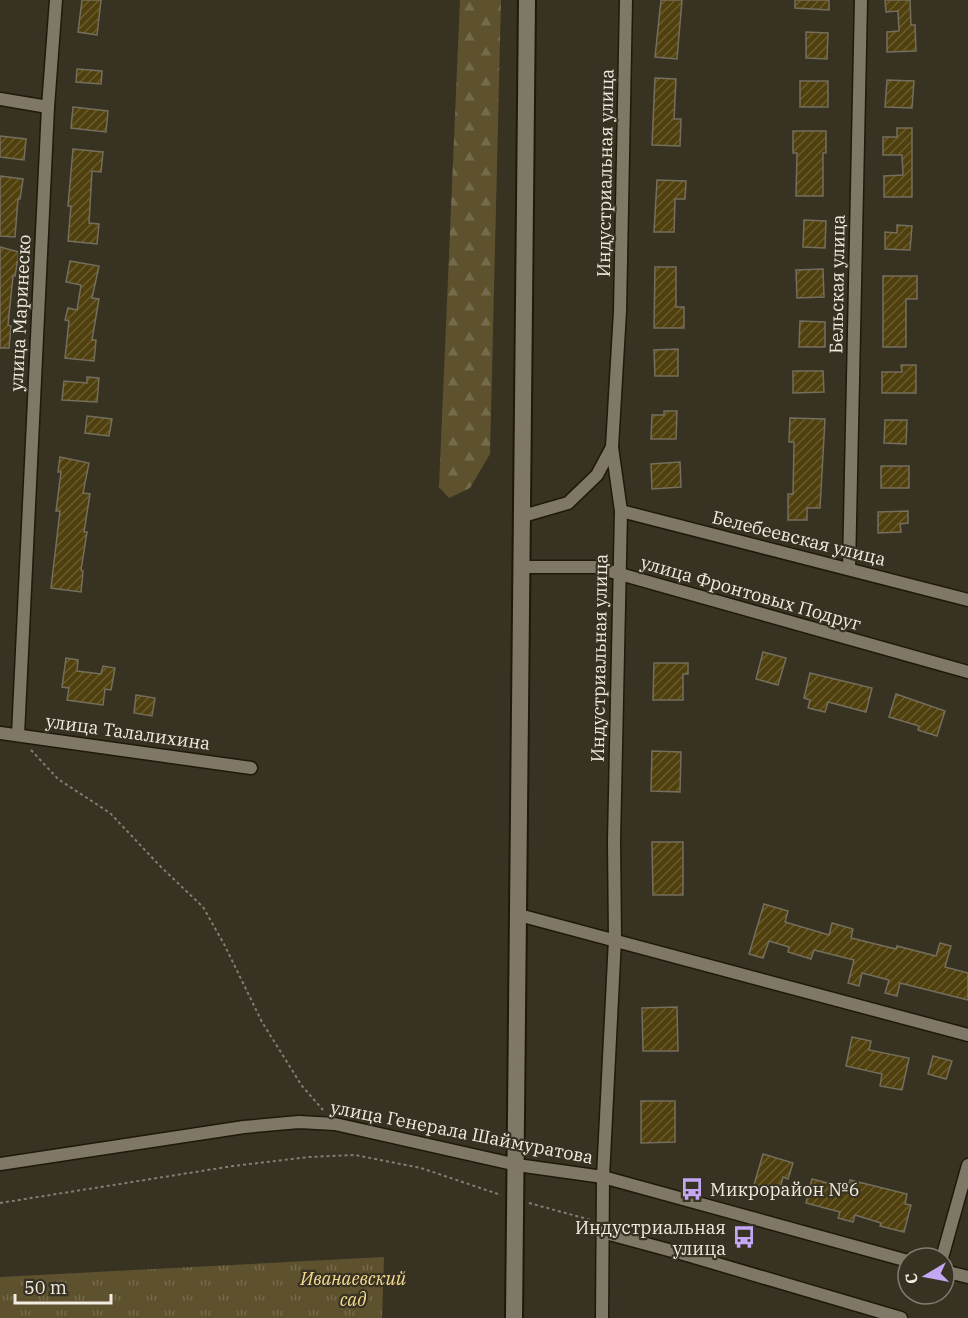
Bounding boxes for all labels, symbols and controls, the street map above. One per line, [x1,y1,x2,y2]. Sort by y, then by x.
street label: Индустриальная улица [592,68,618,277]
street label: Бельская улица [824,214,850,354]
street label: улица Маринеско [4,234,36,392]
street label: Белебеевская улица [710,505,888,571]
street label: улица Фронтовых Подруг [638,550,864,636]
street label: Индустриальная улица [586,553,612,762]
street label: улица Талалихина [44,709,212,755]
street label: улица Генерала Шаймуратова [329,1095,596,1169]
bus stop icon: Микрорайон №6 [679,1176,705,1202]
place label: Микрорайон №6 [710,1178,859,1201]
place label: Индустриальная улица [575,1216,726,1260]
bus stop icon: Индустриальная улица [731,1224,757,1250]
north arrow [896,1246,956,1306]
scale bar [15,1267,111,1305]
park label: Иванаевский сад [299,1267,407,1311]
text: С [900,1272,922,1286]
text: 50 m [24,1276,67,1299]

